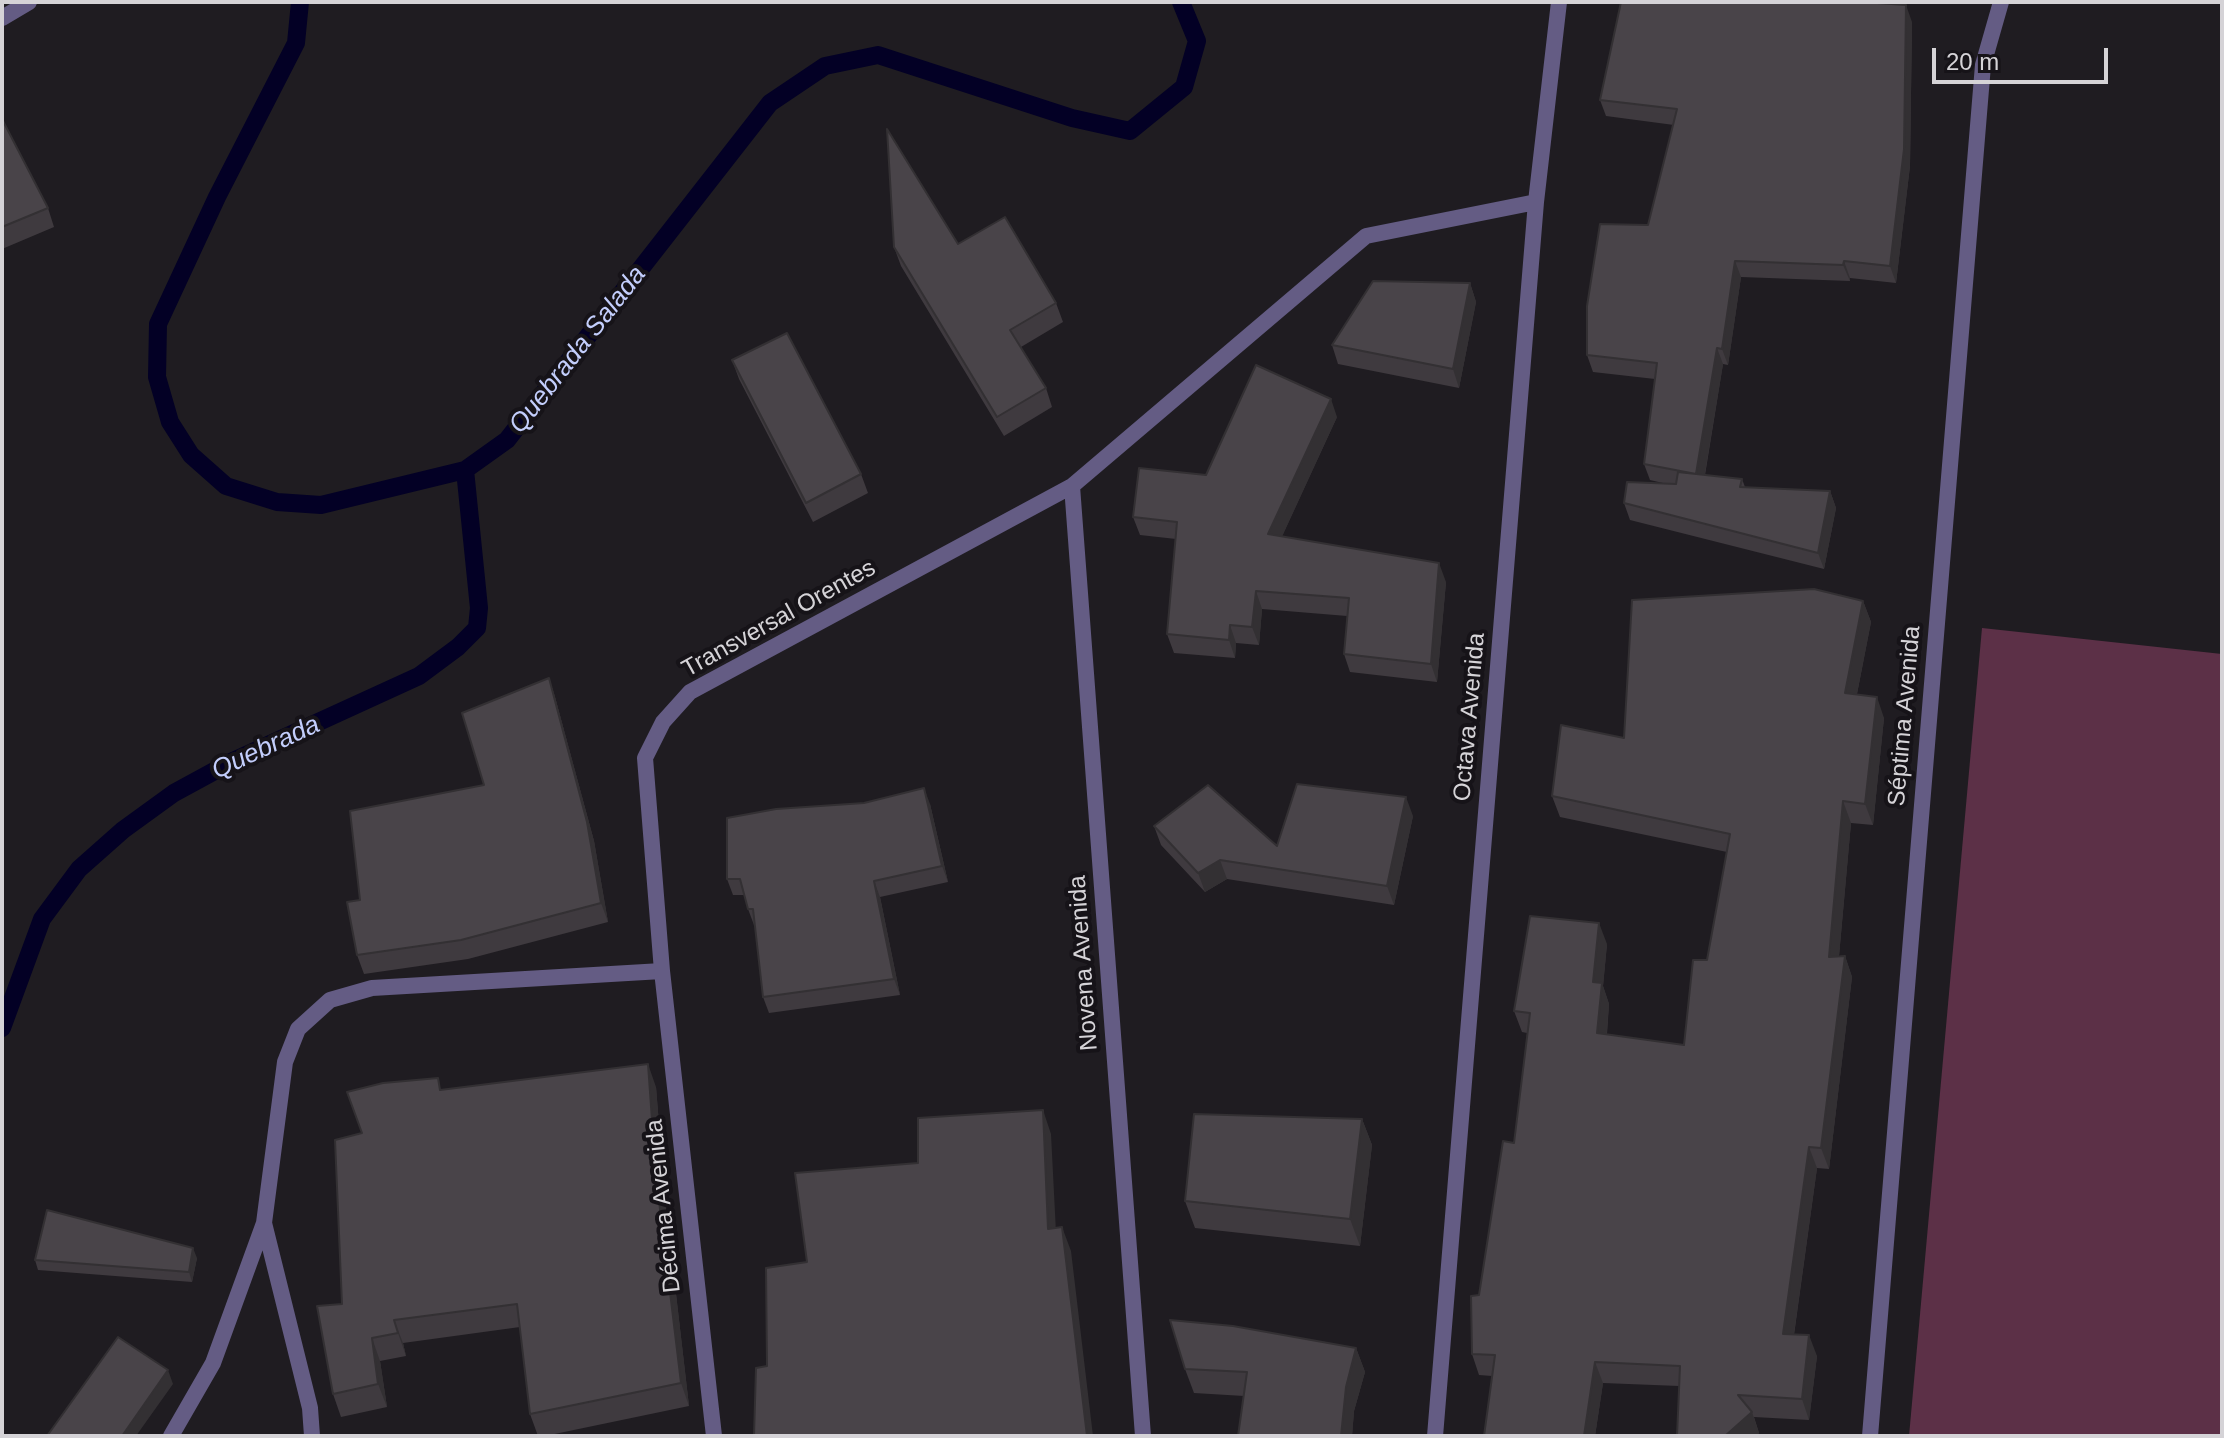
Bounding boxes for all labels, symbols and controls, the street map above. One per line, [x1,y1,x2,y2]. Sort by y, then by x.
scale bar [1936,32,2112,82]
text: 20 m [1946,48,1999,75]
water label: Quebrada Salada [503,260,653,440]
street label: Transversal Orentes [677,554,881,684]
street label: Séptima Avenida [1883,625,1927,807]
street label: Octava Avenida [1448,632,1492,802]
water label: Quebrada [207,709,325,787]
street label: Novena Avenida [1064,874,1104,1052]
street label: Décima Avenida [641,1118,687,1294]

